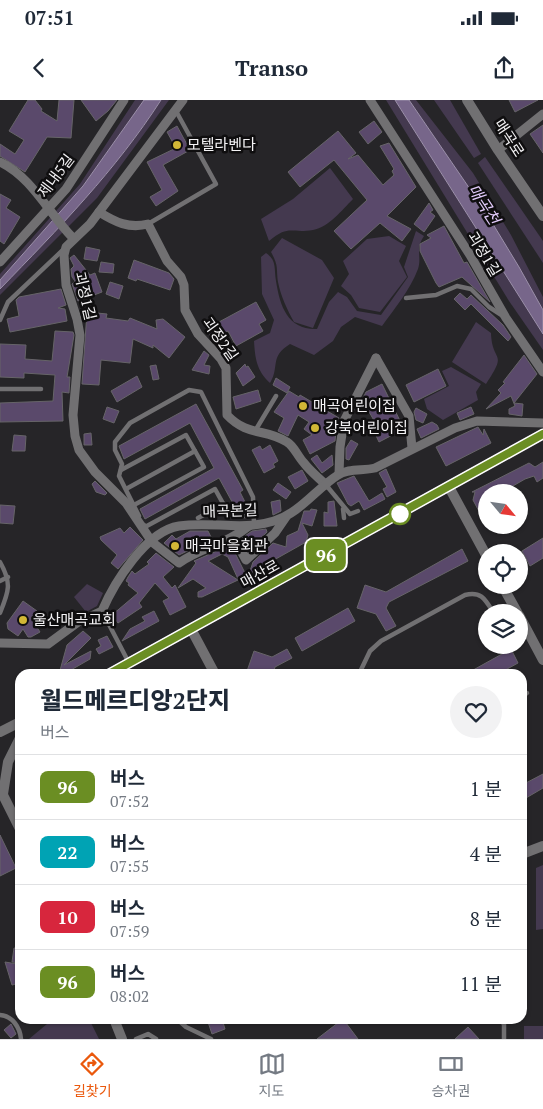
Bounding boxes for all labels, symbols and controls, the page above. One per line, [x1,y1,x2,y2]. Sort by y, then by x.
text: 07:51 [25,5,74,30]
text: Transo [235,53,308,82]
icon: back [25,54,53,82]
icon: share [490,54,518,82]
street label: 매곡로 [490,115,530,160]
place label: 모텔라벤다 [187,134,256,154]
marker: 모텔라벤다 [171,139,183,151]
street label: 제내5길 [32,150,78,201]
water label: 매곡천 [463,179,506,230]
street label: 괴정1길 [464,227,506,280]
street label: 괴정1길 [71,269,101,322]
street label: 괴정2길 [198,312,243,364]
place label: 매곡어린이집 [313,395,396,415]
marker: 매곡어린이집 [297,400,309,412]
place label: 강북어린이집 [325,417,408,437]
marker: 강북어린이집 [309,422,321,434]
north arrow [478,484,528,534]
map controls [478,484,528,654]
street label: 매곡본길 [202,499,258,521]
unlabelled marker [389,503,411,525]
place label: 매곡마을회관 [185,535,268,555]
line badge: 96 [304,539,348,571]
marker: 매곡마을회관 [169,540,181,552]
text: 96 [316,543,336,567]
button: locate [478,544,528,594]
street label: 매산로 [237,554,282,592]
button: layers [478,604,528,654]
place label: 울산매곡교회 [33,609,116,629]
marker: 울산매곡교회 [17,614,29,626]
text: 월드메르디앙2단지 [40,684,230,716]
button: heart [450,686,502,738]
text: 버스 [40,721,69,743]
text: 버스 [110,765,145,790]
text: 96 [57,775,78,799]
text: 1 분 [470,776,502,801]
text: 07:52 [110,790,149,812]
text: 버스 [110,830,145,855]
text: 22 [57,840,78,864]
text: 4 분 [470,841,502,866]
text: 07:55 [110,855,149,877]
text: 버스 [110,895,145,920]
text: 10 [57,905,78,929]
text: 8 분 [470,906,502,931]
text: 07:59 [110,920,149,942]
text: 버스 [110,960,145,985]
text: 96 [57,970,78,994]
text: 11 분 [460,971,502,996]
text: 08:02 [110,985,149,1007]
tab: 길찾기 [73,1050,112,1100]
tab: 지도 [258,1050,286,1100]
tab: 승차권 [431,1050,470,1100]

